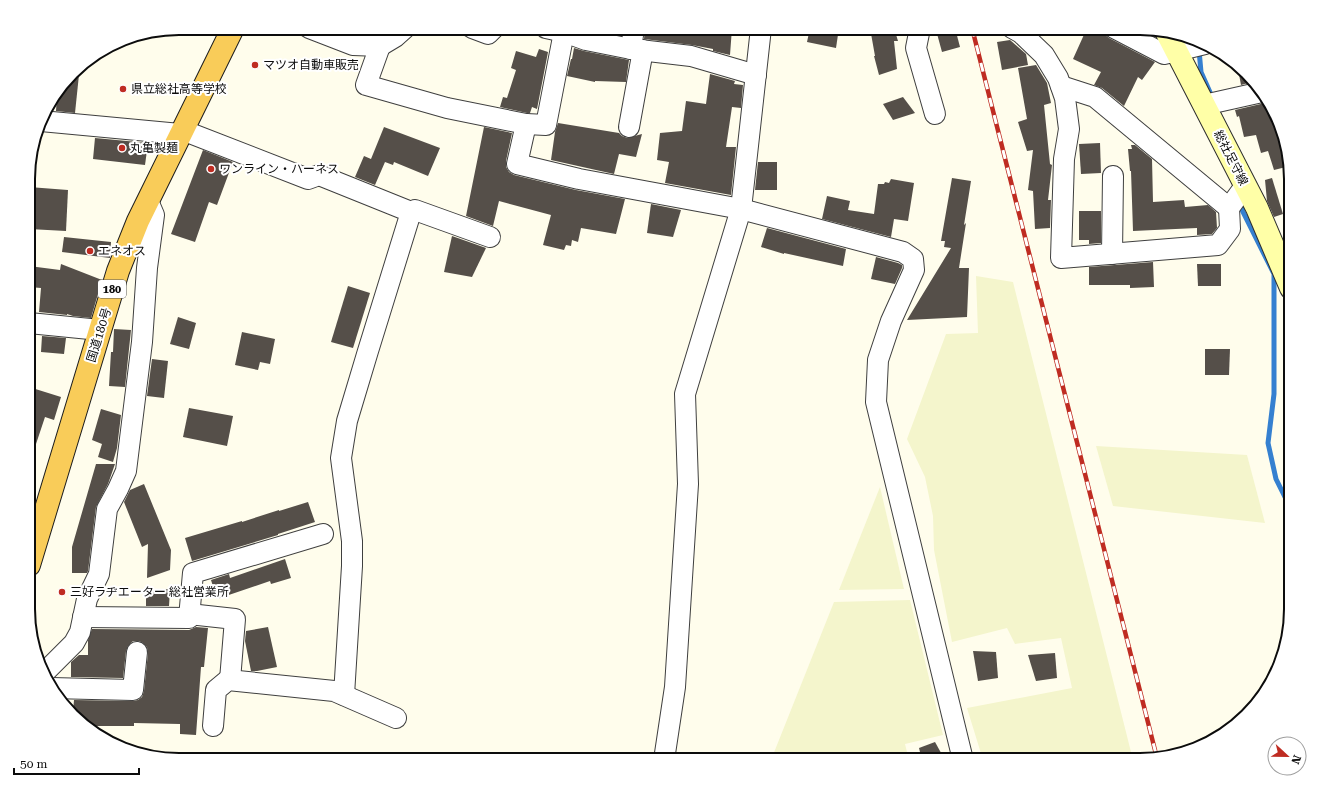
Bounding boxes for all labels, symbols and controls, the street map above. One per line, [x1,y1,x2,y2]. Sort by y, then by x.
place label: マツオ自動車販売 [263,58,359,72]
marker: マツオ自動車販売 [250,60,260,70]
place label: 県立総社高等学校 [131,82,227,96]
marker: 県立総社高等学校 [118,84,128,94]
street label: 総社足守線 [1211,128,1251,188]
place label: 丸亀製麺 [130,141,178,155]
marker: 丸亀製麺 [117,143,127,153]
place label: ワンライン・ハーネス [219,162,339,176]
marker: ワンライン・ハーネス [206,164,216,174]
place label: エネオス [98,244,146,258]
marker: エネオス [85,246,95,256]
road number: 180 [98,280,126,298]
street label: 国道180号 [84,306,114,364]
place label: 三好ラヂエーター 総社営業所 [70,585,229,599]
marker: 三好ラヂエーター 総社営業所 [57,587,67,597]
north arrow [1267,736,1307,776]
scale bar [14,750,139,776]
text: N [1288,753,1303,766]
text: 50 m [20,757,47,771]

